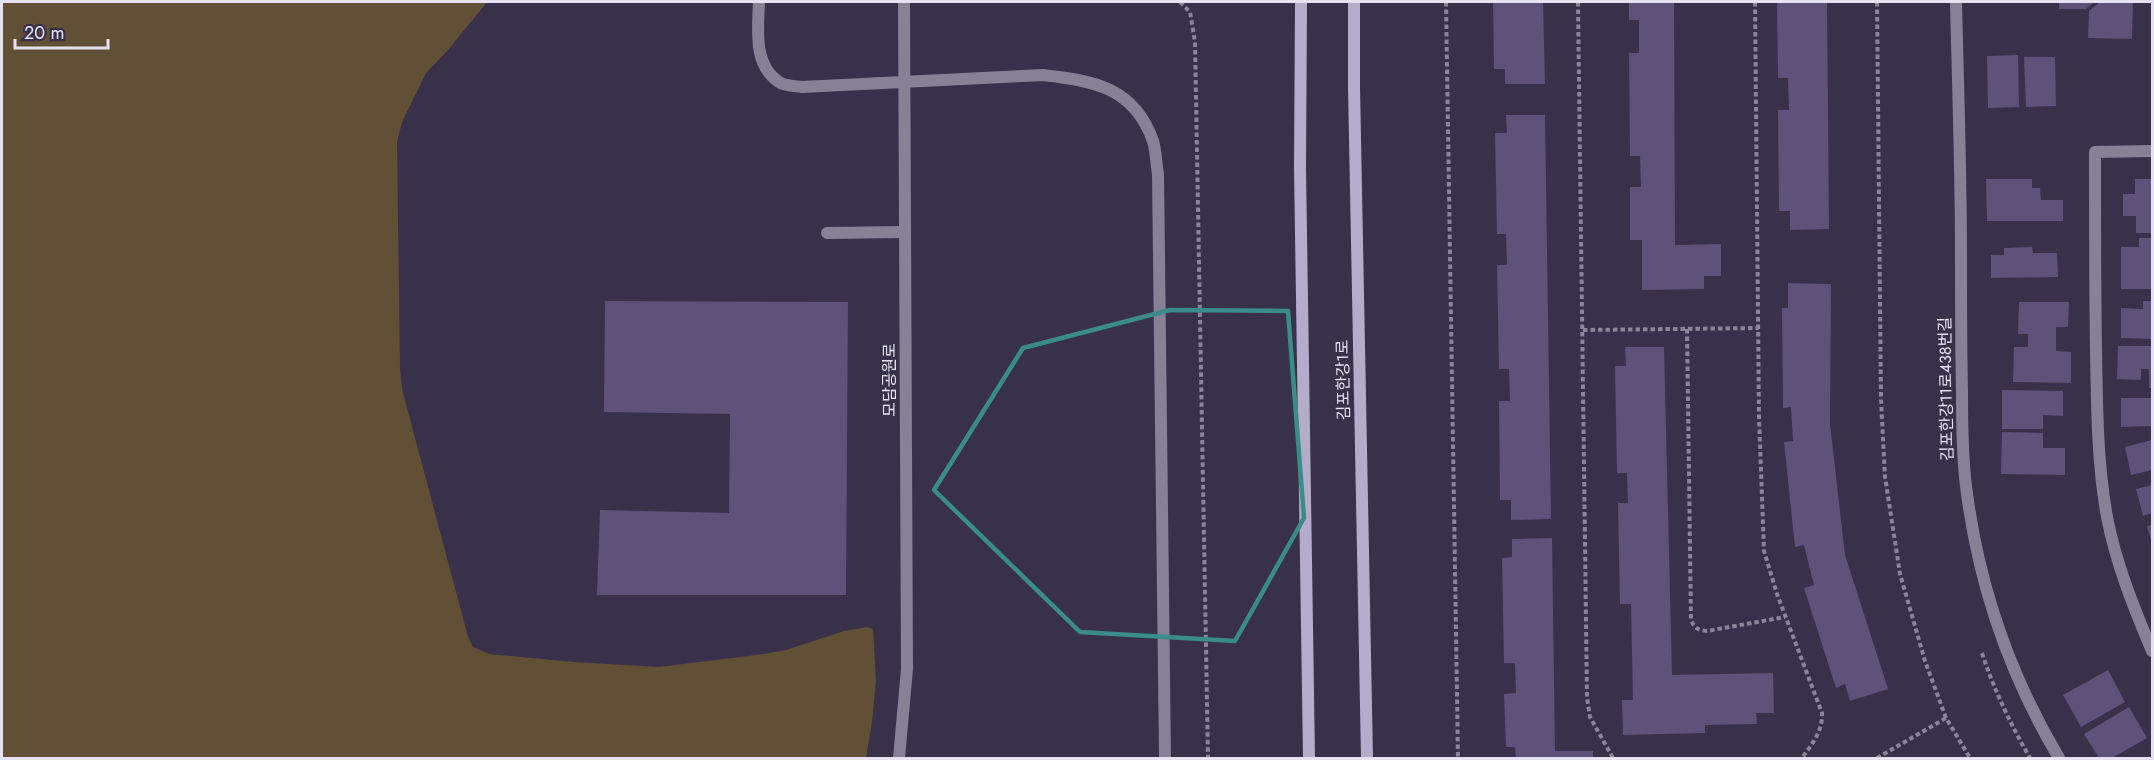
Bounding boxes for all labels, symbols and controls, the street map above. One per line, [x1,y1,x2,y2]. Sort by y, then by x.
scale bar [15,12,108,50]
text: 20 m [24,20,64,46]
street label: 김포한강11로438번길 [1933,317,1959,461]
street label: 김포한강1로 [1331,339,1355,421]
street label: 모담공원로 [878,343,901,417]

